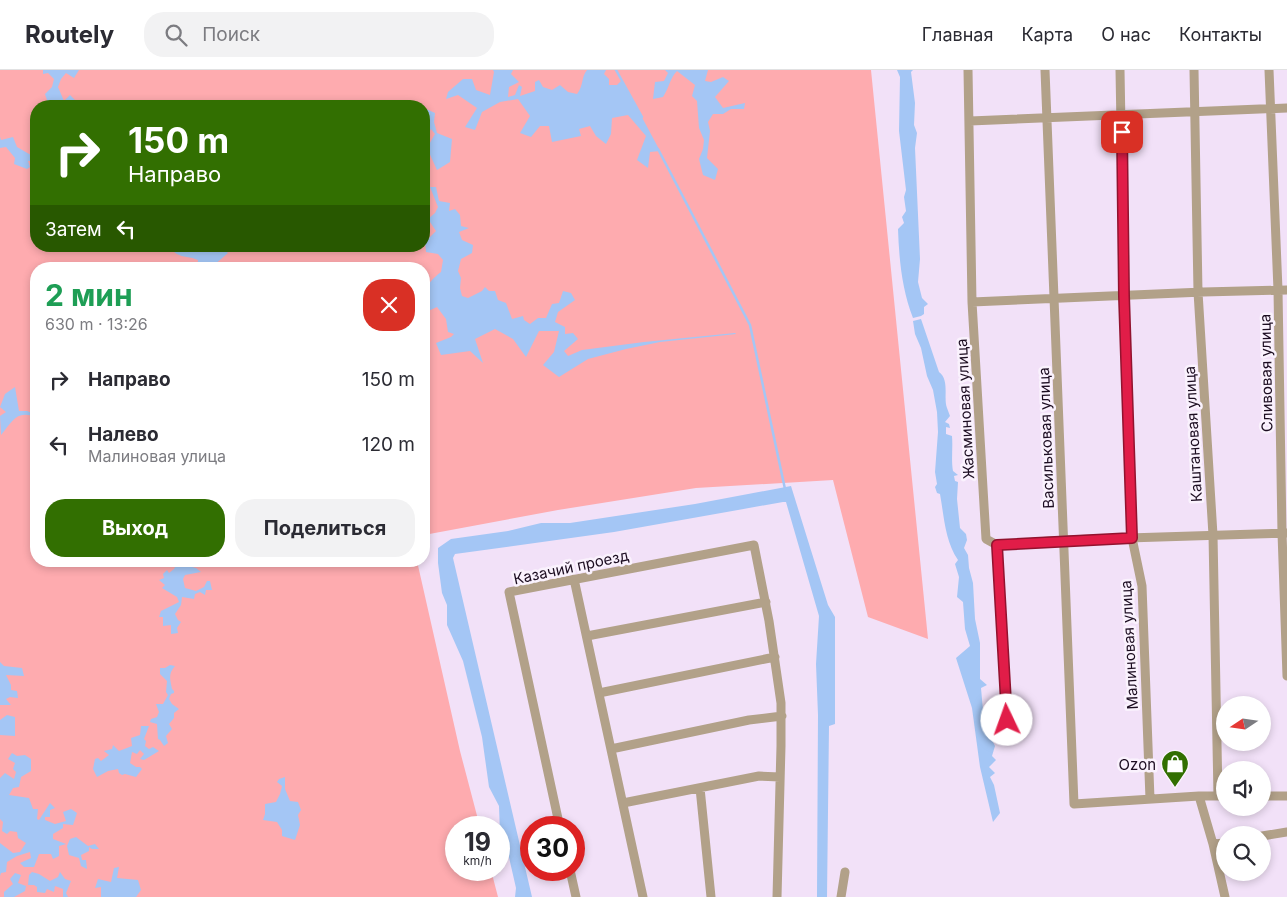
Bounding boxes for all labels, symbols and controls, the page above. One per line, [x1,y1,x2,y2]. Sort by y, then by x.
search box [144,12,494,57]
text: Routely [25,20,114,49]
icon: search [162,21,190,49]
text: Поиск [202,23,260,46]
text: Главная [922,24,993,45]
text: Карта [1021,24,1073,45]
text: О нас [1101,24,1151,45]
text: Контакты [1179,24,1262,45]
pin [1101,111,1143,153]
icon: arrive [1108,118,1136,146]
text: 150 m [128,119,229,161]
icon: right [45,120,110,185]
text: Направо [128,161,221,187]
icon: left [112,215,140,243]
text: Затем [45,218,102,241]
text: 2 мин [45,277,133,313]
button: close [363,279,415,331]
text: 630 m · 13:26 [45,314,148,334]
street label: Сливовая улица [1255,314,1277,432]
street label: Жасминовая улица [952,338,978,480]
icon: right [45,366,73,394]
street label: Каштановая улица [1180,366,1206,502]
street label: Васильковая улица [1034,367,1058,509]
text: Направо [88,368,171,391]
text: 150 m [362,368,415,391]
text: Налево [88,423,159,446]
icon: left [45,431,73,459]
text: 120 m [362,433,415,456]
text: Малиновая улица [88,446,226,466]
button: Выход [45,499,225,557]
button: Поделиться [235,499,415,557]
street label: Казачий проезд [512,545,630,589]
street label: Малиновая улица [1116,580,1142,710]
position arrow [980,693,1032,745]
north arrow [1216,696,1271,751]
map controls [1216,696,1271,881]
shop icon: Ozon [1160,749,1190,788]
place label: Ozon [1119,755,1156,774]
button: sound [1216,761,1271,816]
speed limit sign: 30 [520,816,585,881]
button: search [1216,826,1271,881]
text: 19 [464,827,491,857]
text: km/h [463,853,492,868]

